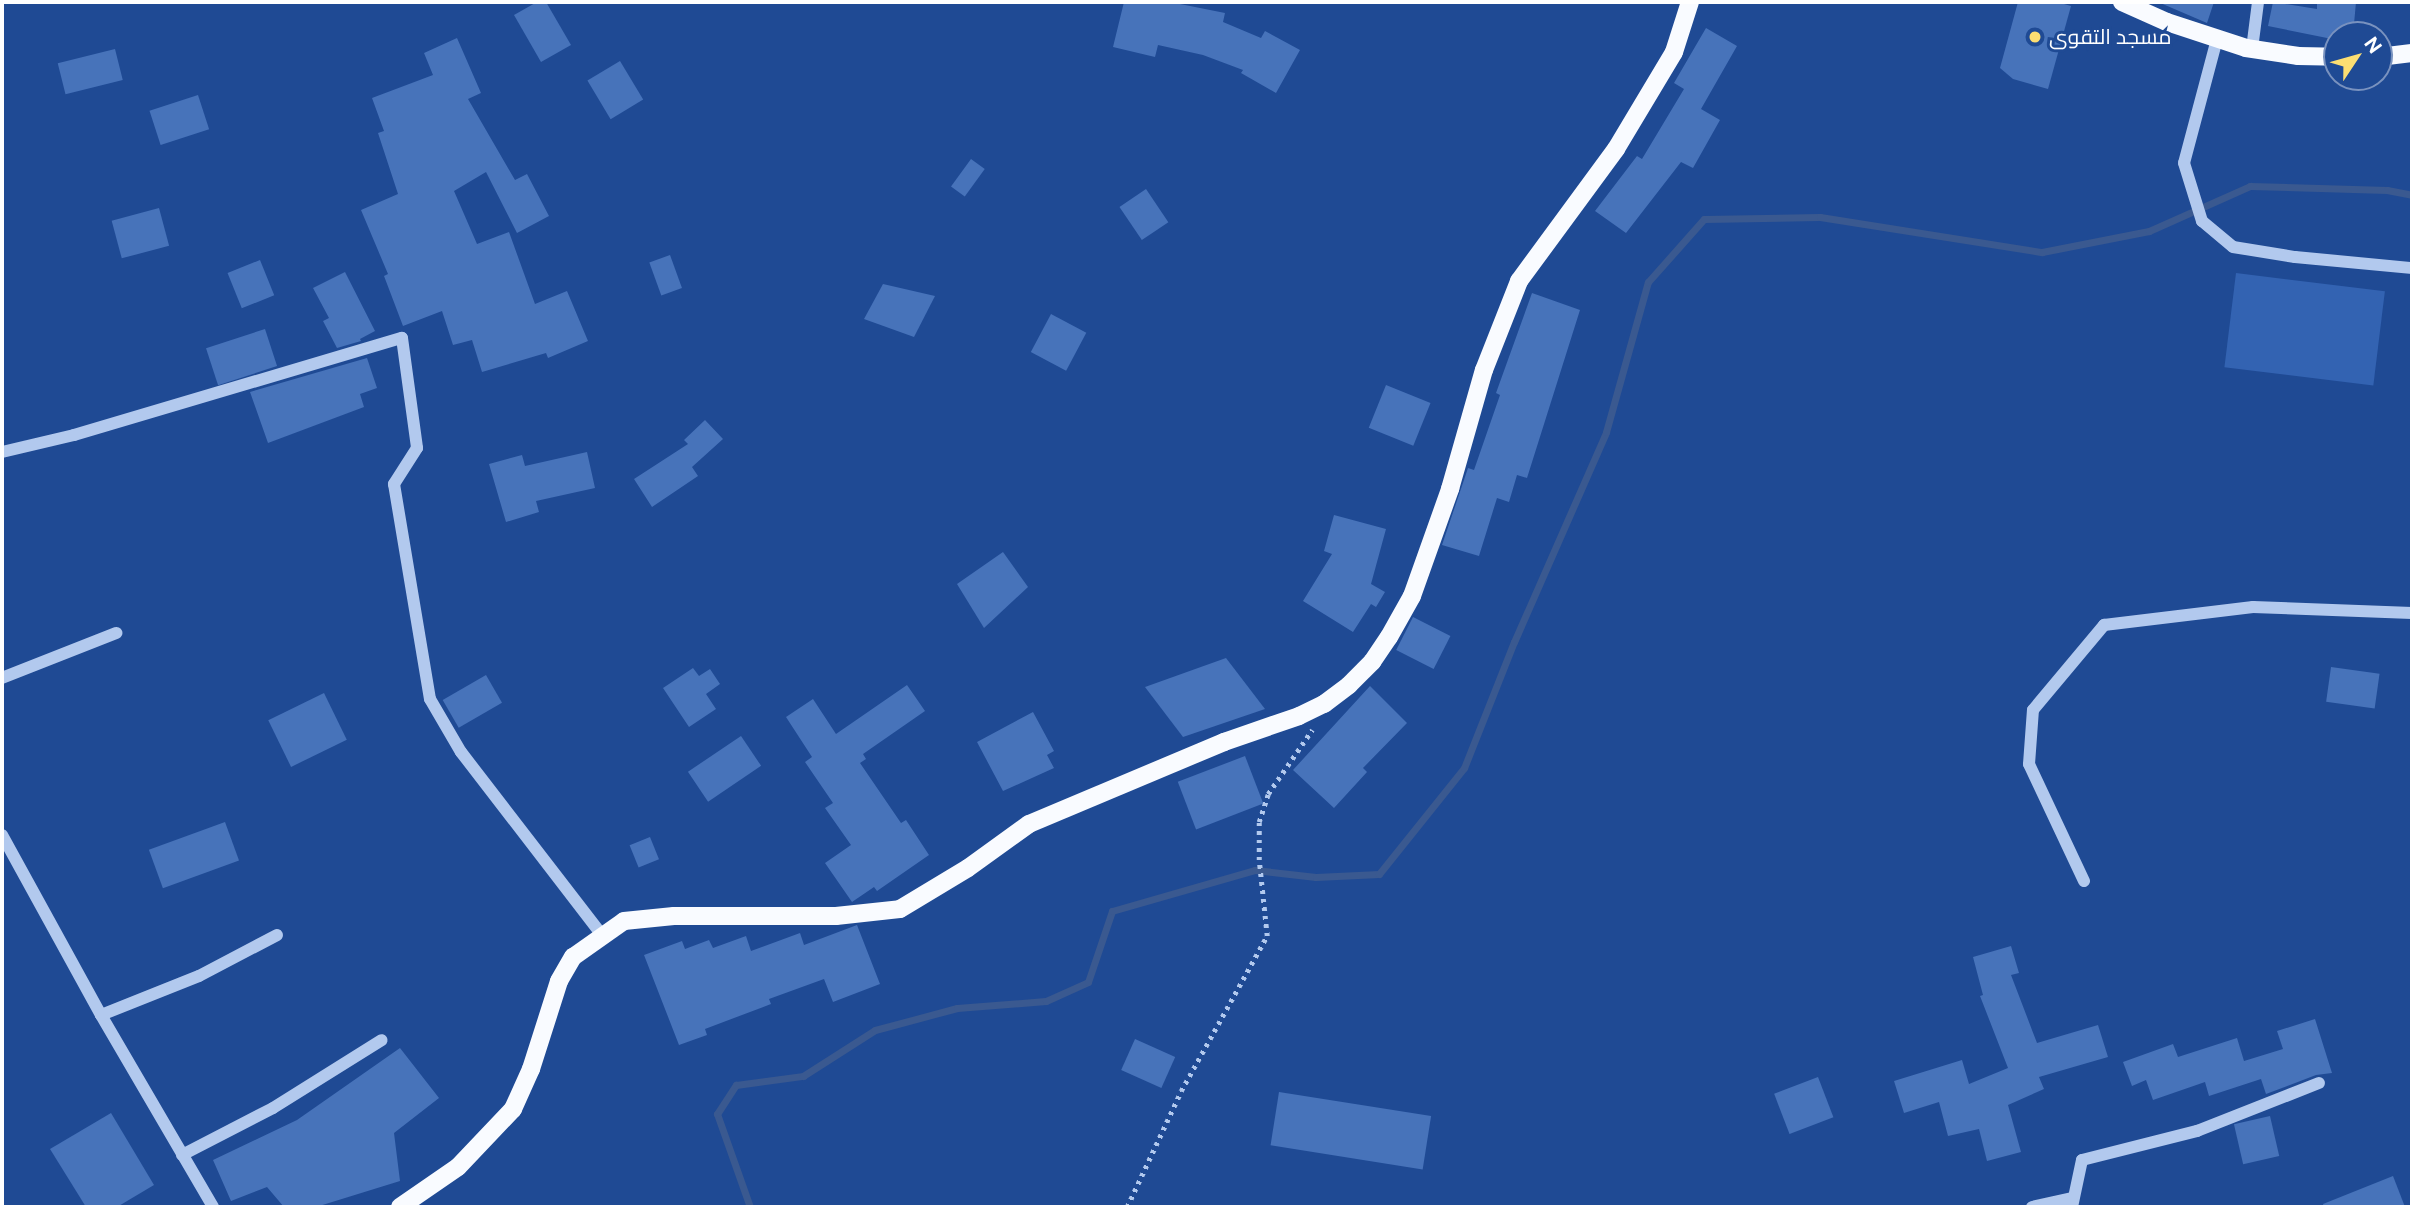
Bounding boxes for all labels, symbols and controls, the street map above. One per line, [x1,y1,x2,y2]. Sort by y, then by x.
north arrow [2323,21,2393,91]
place label: مسجد التقوى [2049,24,2172,50]
marker: مسجد التقوى [2027,29,2043,45]
text: N [2360,32,2387,57]

